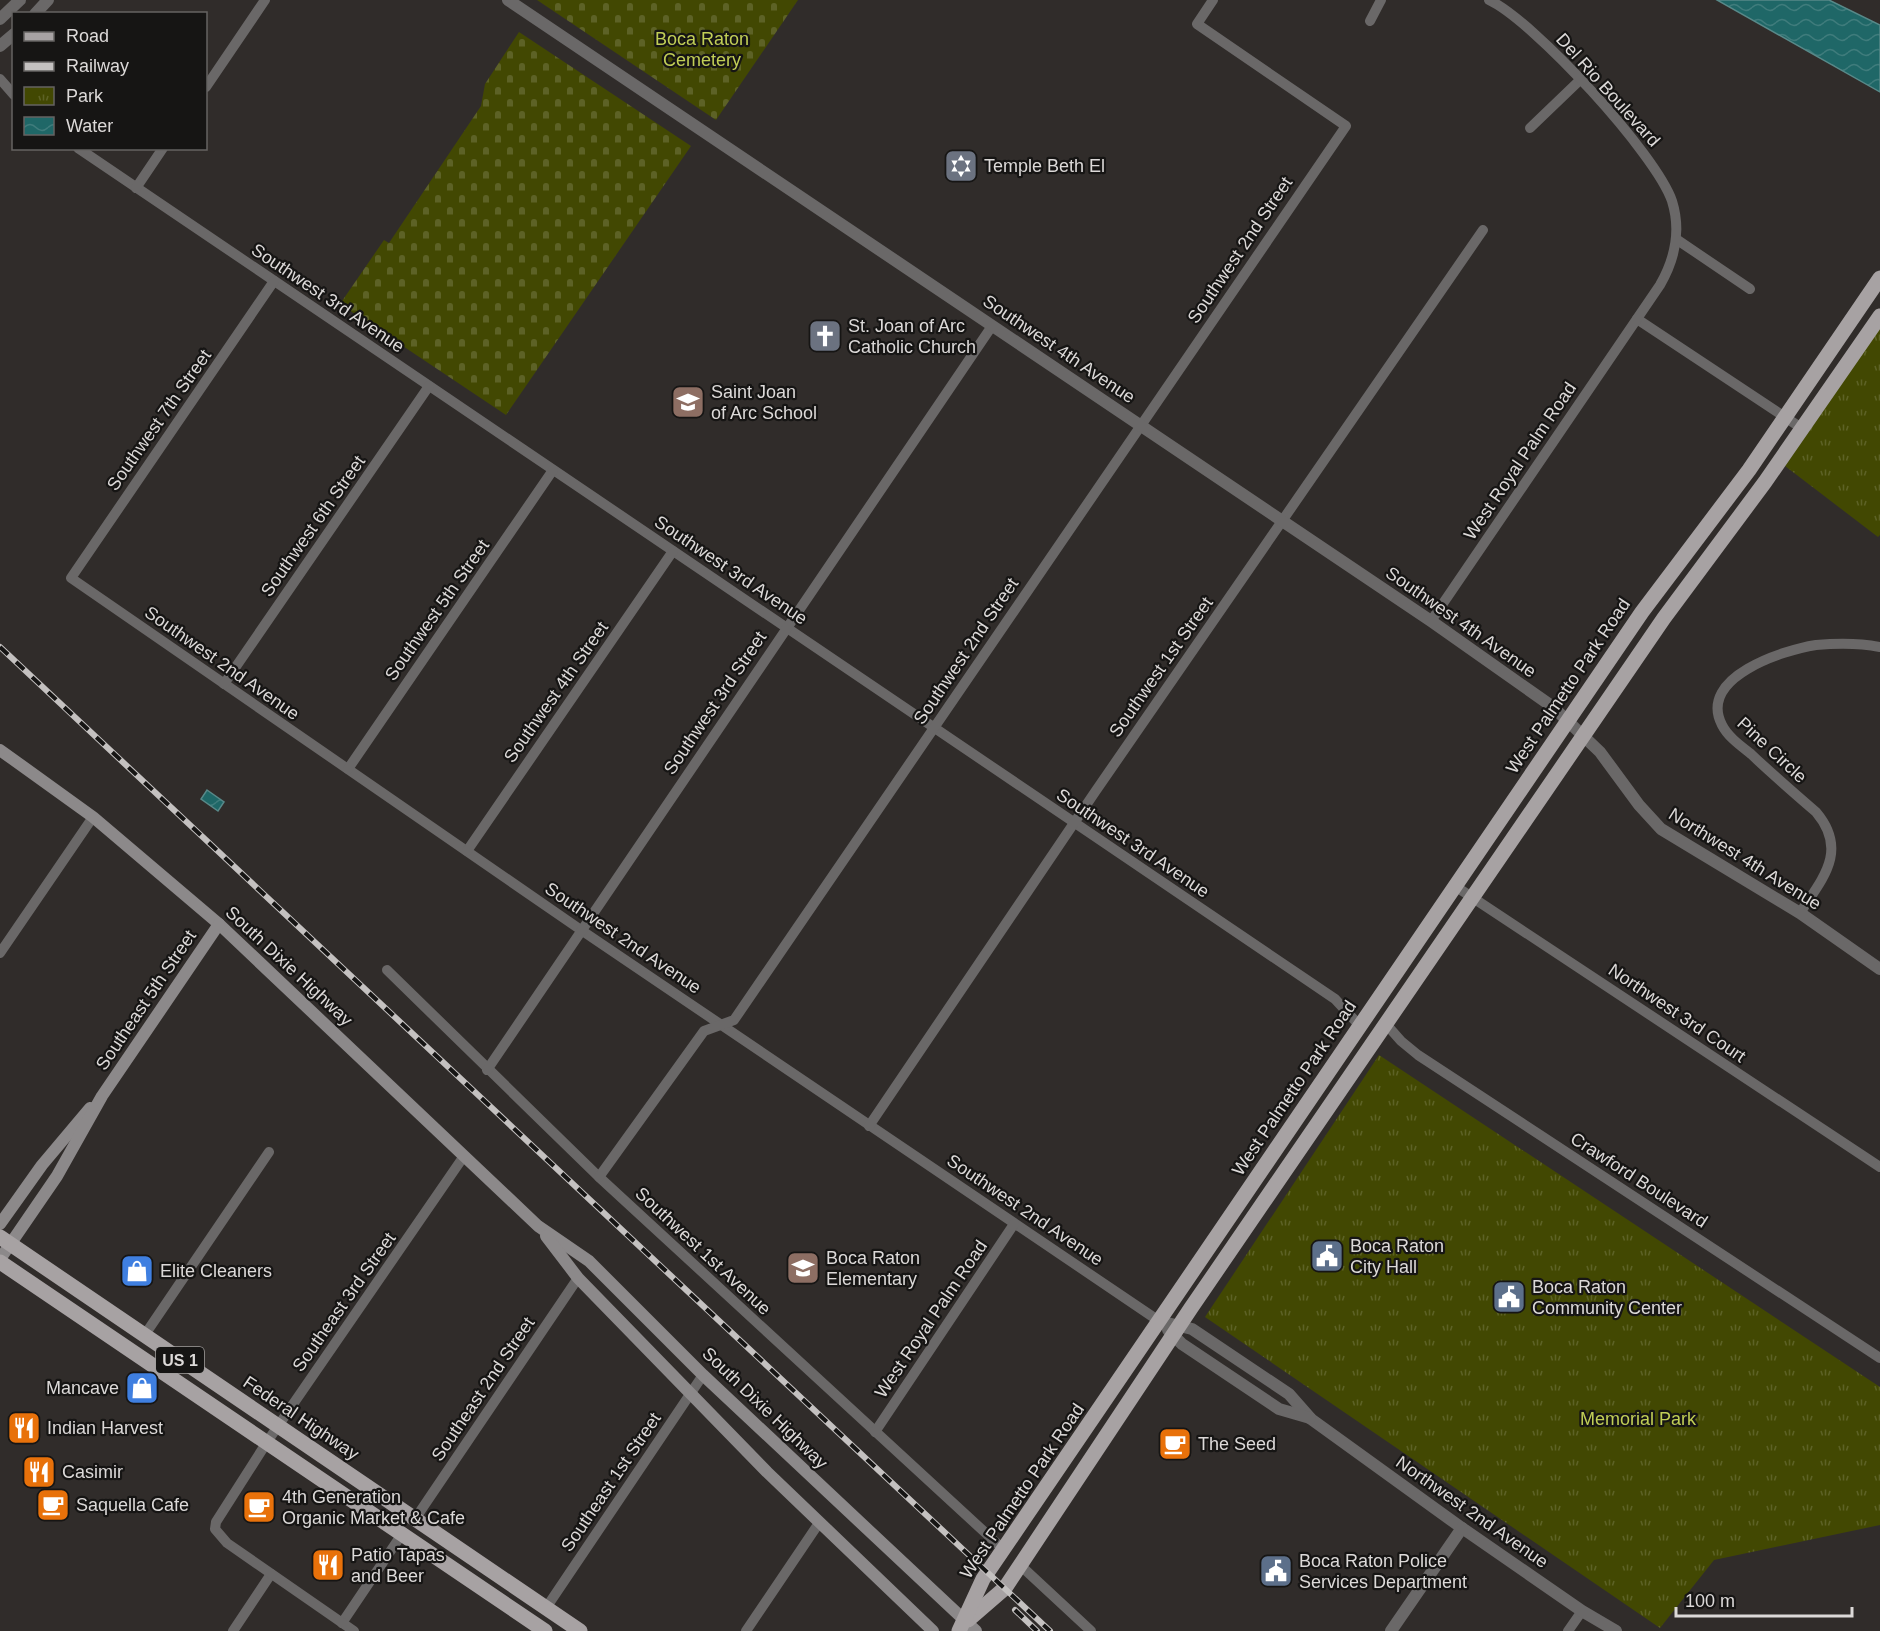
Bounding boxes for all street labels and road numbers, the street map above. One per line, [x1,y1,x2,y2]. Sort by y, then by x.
street label: Del Rio Boulevard [1552,29,1664,151]
street label: Southwest 2nd Street [1184,173,1296,327]
street label: Southwest 3rd Avenue [248,239,408,357]
street label: Southwest 4th Avenue [979,291,1139,407]
street label: Southwest 7th Street [103,346,215,494]
street label: West Royal Palm Road [1460,378,1580,544]
street label: Southwest 6th Street [257,452,369,600]
street label: Southwest 3rd Avenue [651,511,811,629]
street label: Southwest 5th Street [381,536,493,684]
street label: Southwest 4th Avenue [1382,563,1540,681]
street label: Southwest 2nd Street [910,574,1022,728]
street label: Southwest 1st Street [1105,593,1217,741]
street label: West Palmetto Park Road [1502,595,1634,777]
street label: Southwest 2nd Avenue [141,602,303,724]
street label: Southwest 4th Street [500,618,612,766]
street label: Southwest 3rd Street [660,628,770,778]
street label: Pine Circle [1733,713,1811,787]
street label: Southwest 3rd Avenue [1053,784,1213,902]
street label: Northwest 4th Avenue [1665,804,1825,914]
street label: Southwest 2nd Avenue [541,878,705,998]
street label: South Dixie Highway [221,902,357,1030]
street label: Southeast 5th Street [92,926,200,1074]
street label: Northwest 3rd Court [1605,960,1749,1066]
street label: West Palmetto Park Road [1228,997,1360,1179]
street label: Crawford Boulevard [1567,1128,1711,1232]
street label: Southwest 2nd Avenue [943,1150,1107,1270]
street label: Southwest 1st Avenue [631,1183,775,1319]
street label: Southeast 3rd Street [288,1229,400,1375]
street label: West Royal Palm Road [871,1236,991,1402]
street label: Southeast 2nd Street [427,1313,539,1465]
street label: South Dixie Highway [698,1343,832,1473]
road number: US 1 [156,1347,204,1373]
street label: Federal Highway [239,1372,363,1464]
street label: West Palmetto Park Road [956,1400,1088,1582]
street label: Southeast 1st Street [557,1409,665,1555]
street label: Northwest 2nd Avenue [1392,1452,1552,1572]

